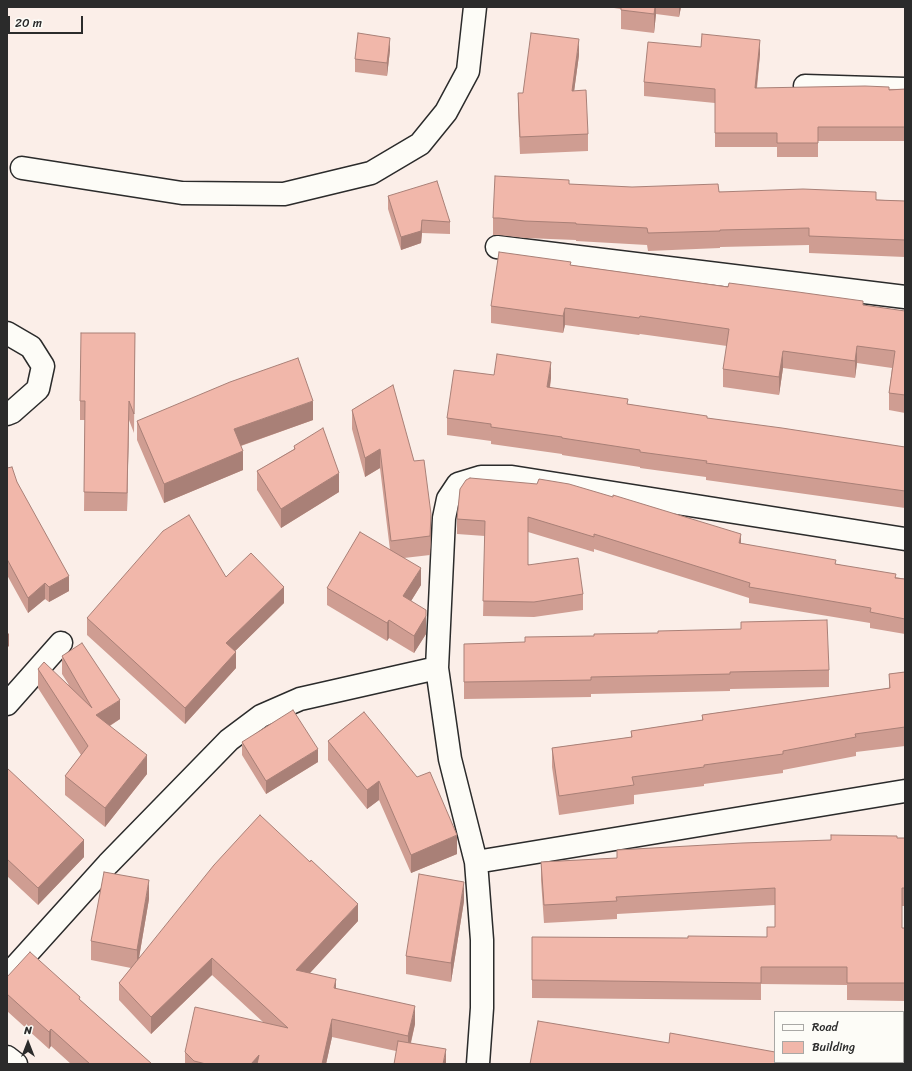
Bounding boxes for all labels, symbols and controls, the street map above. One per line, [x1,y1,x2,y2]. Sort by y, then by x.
scale bar [10,8,85,34]
text: 20 m [15,12,42,34]
legend [774,1011,904,1063]
text: Road [812,1016,838,1038]
text: N [24,1021,32,1040]
north arrow [8,1023,48,1063]
text: Building [812,1036,855,1058]

